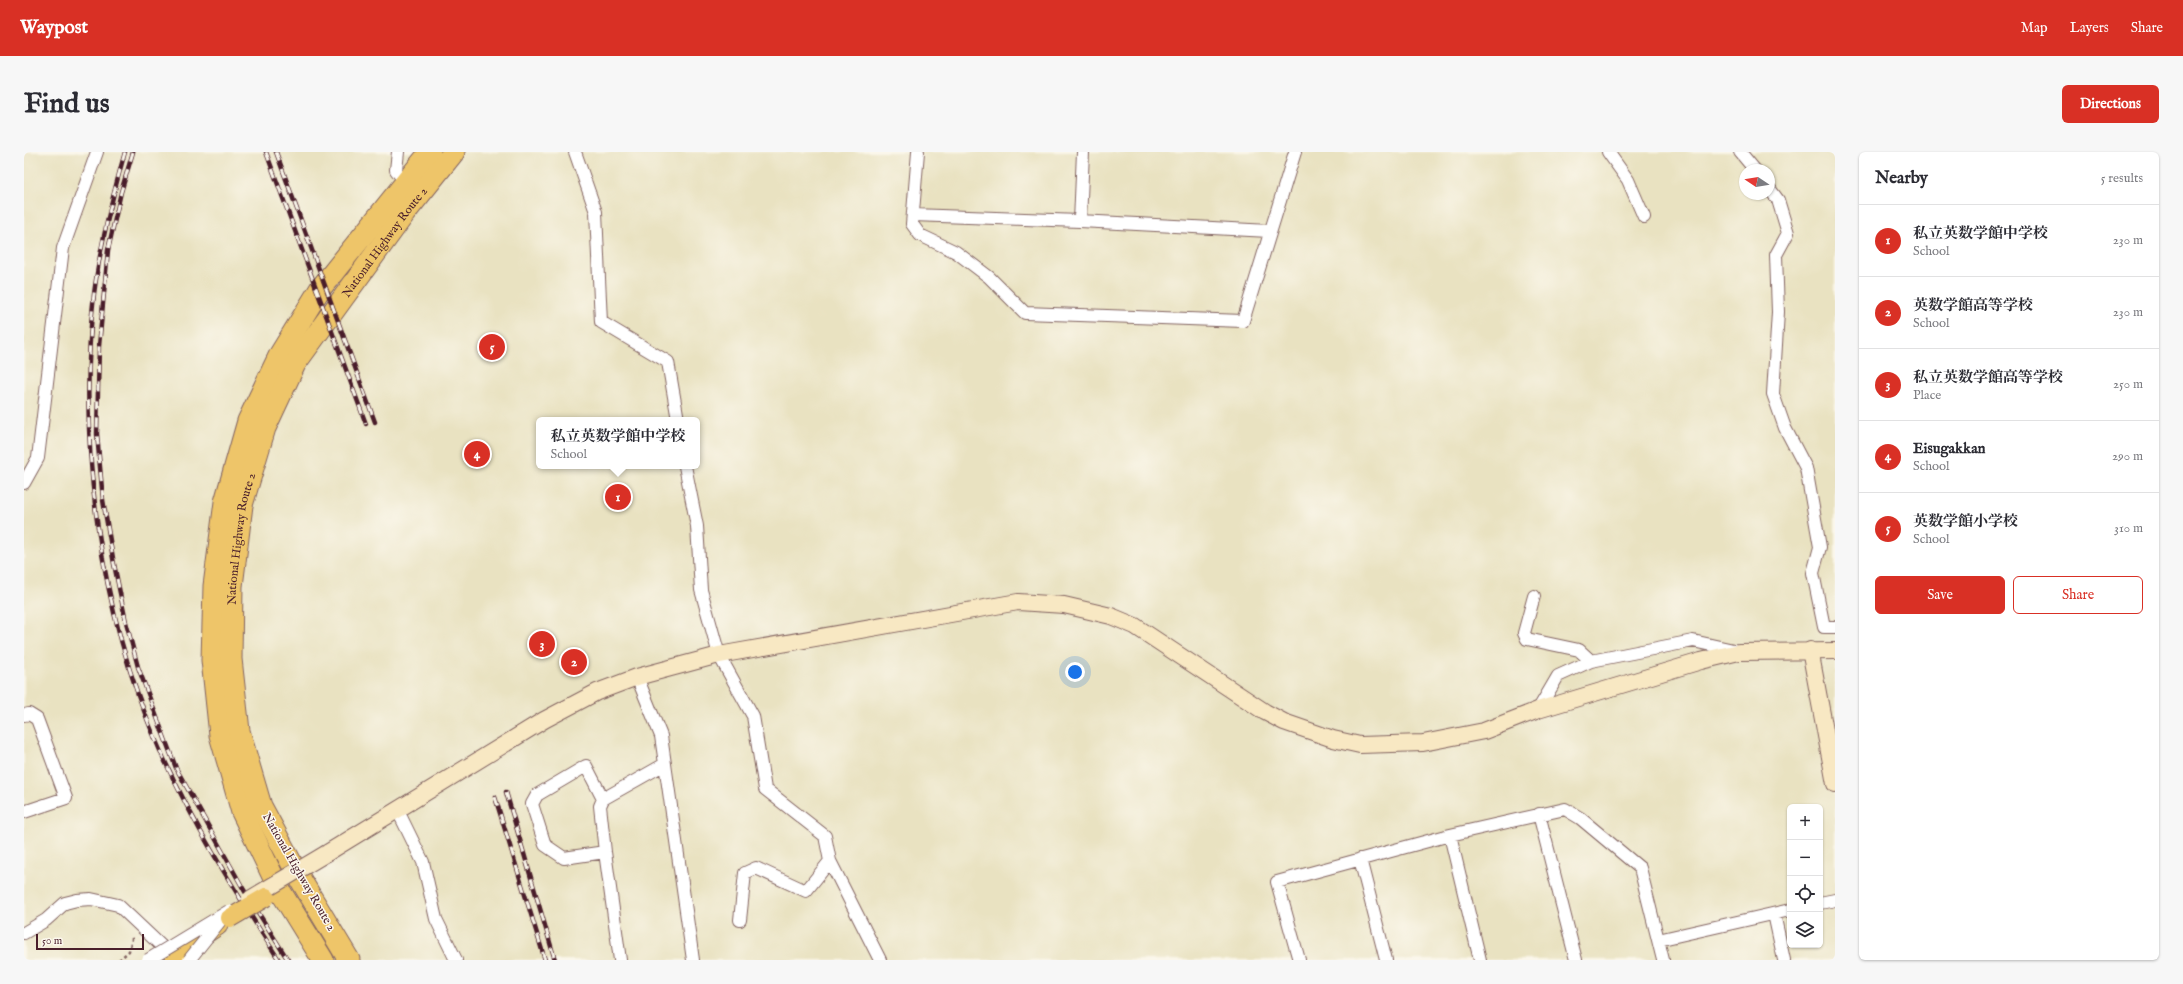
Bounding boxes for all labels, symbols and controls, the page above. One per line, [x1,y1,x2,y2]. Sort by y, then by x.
text: Waypost [20,16,88,40]
text: Map [2021,19,2048,37]
text: Layers [2070,19,2109,37]
text: Share [2131,19,2163,37]
button: Directions [2062,85,2159,123]
text: Find us [24,87,110,122]
north arrow [1739,164,1775,200]
text: Nearby [1875,168,1928,189]
text: 5 results [2101,170,2143,187]
street label: National Highway Route 2 [339,184,431,300]
text: 私立英数学館中学校 [1913,224,2048,243]
text: 1 [1886,232,1890,249]
text: 230 m [2113,232,2143,249]
text: School [1913,243,1950,260]
text: 英数学館高等学校 [1913,296,2033,315]
text: 2 [1885,304,1891,321]
text: 230 m [2113,304,2143,321]
text: School [1913,315,1950,332]
pin: 5 [479,332,505,362]
text: 私立英数学館高等学校 [1913,368,2063,387]
text: 3 [1886,376,1890,393]
text: 250 m [2113,376,2143,393]
text: Place [1913,387,1941,404]
popup [536,417,700,469]
text: 私立英数学館中学校 [550,427,686,446]
pin: 4 [464,439,490,469]
text: Eisugakkan [1913,439,1986,458]
text: School [550,446,587,463]
text: 4 [1885,448,1891,465]
text: 290 m [2112,448,2143,465]
text: School [1913,458,1950,475]
street label: National Highway Route 2 [224,471,259,605]
pin: 1 [605,482,631,512]
text: 英数学館小学校 [1913,512,2018,531]
text: 5 [1886,520,1890,537]
text: 310 m [2114,520,2143,537]
text: School [1913,531,1950,548]
button: Save [1875,576,2005,614]
button: Share [2013,576,2143,614]
pin: 3 [529,629,555,659]
pin: 2 [561,647,587,677]
your location [1065,662,1085,682]
map controls [1787,804,1823,948]
button: + [1787,804,1823,840]
street label: National Highway Route 2 [259,810,339,934]
button: − [1787,840,1823,876]
button: locate [1787,876,1823,912]
button: layers [1787,912,1823,948]
scale bar [36,932,144,951]
text: 50 m [42,934,62,948]

